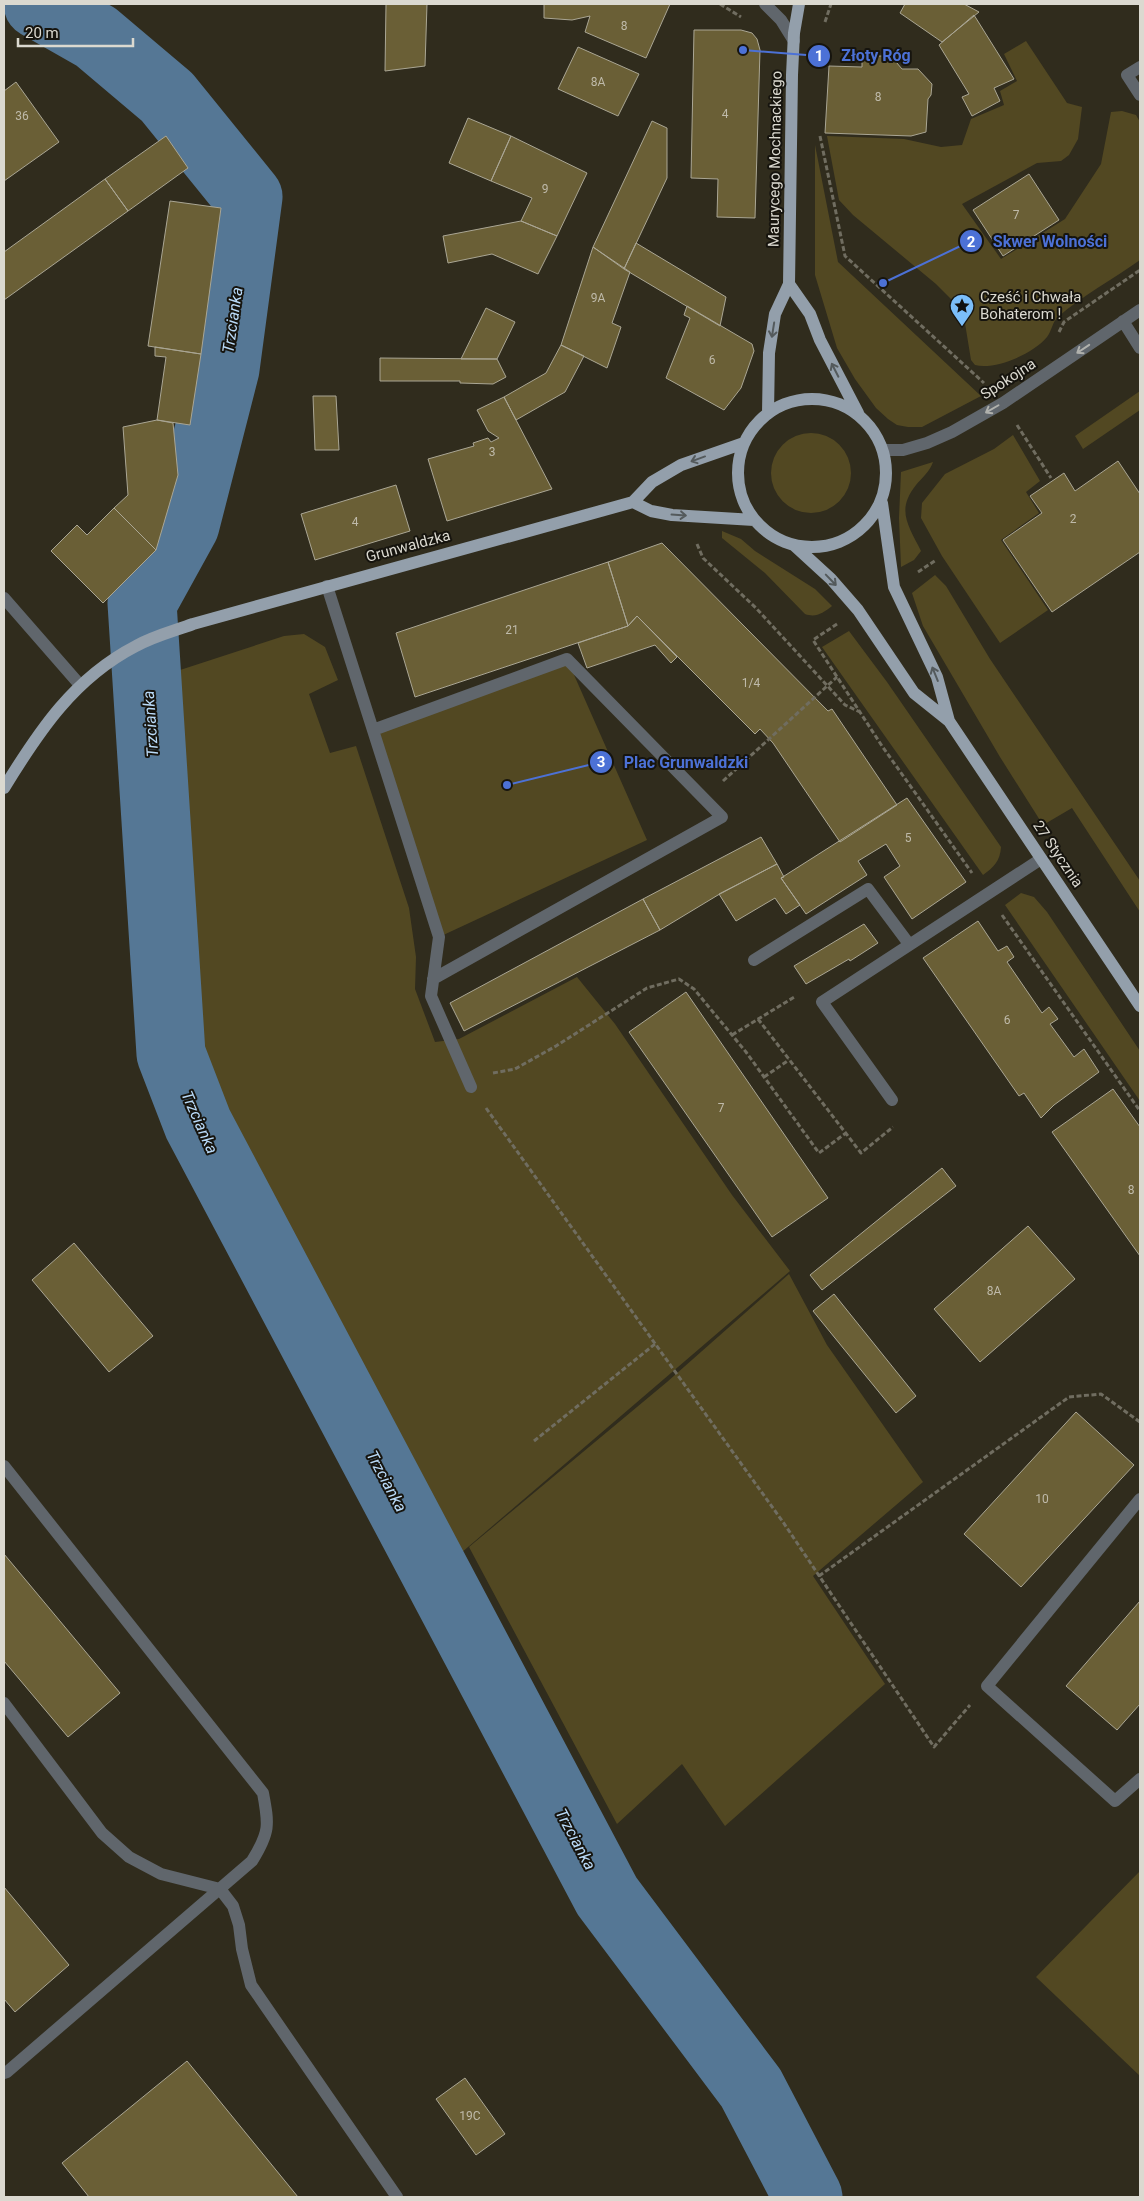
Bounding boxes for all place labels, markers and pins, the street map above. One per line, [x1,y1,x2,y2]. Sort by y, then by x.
callout: Złoty Róg [807,40,921,71]
callout: Skwer Wolności [958,226,1117,257]
place label: Cześć i Chwała Bohaterom ! [980,288,1081,323]
place icon: Cześć i Chwała Bohaterom ! [949,293,975,327]
callout: Plac Grunwaldzki [589,746,758,777]

